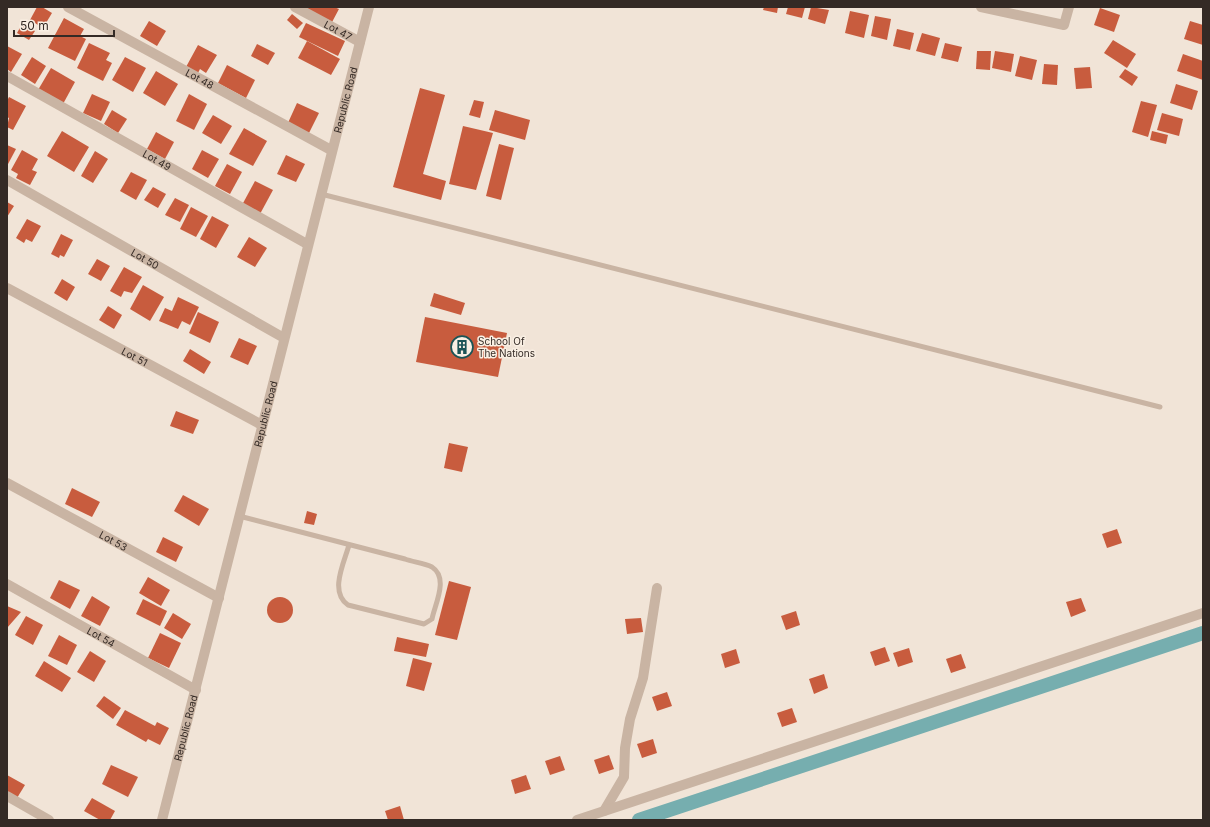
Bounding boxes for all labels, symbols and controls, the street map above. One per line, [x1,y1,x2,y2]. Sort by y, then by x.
scale bar [14,12,114,38]
text: 50 m [20,18,49,33]
street label: Lot 47 [322,18,354,43]
street label: Lot 48 [184,66,216,91]
street label: Republic Road [331,66,360,134]
street label: Lot 49 [141,147,173,173]
street label: Lot 50 [129,246,161,271]
building icon: School Of The Nations [449,334,475,360]
place label: School Of The Nations [478,335,535,359]
street label: Lot 51 [120,345,150,369]
street label: Republic Road [251,380,280,448]
street label: Lot 53 [97,528,129,553]
street label: Lot 54 [85,624,117,649]
street label: Republic Road [171,694,200,762]

